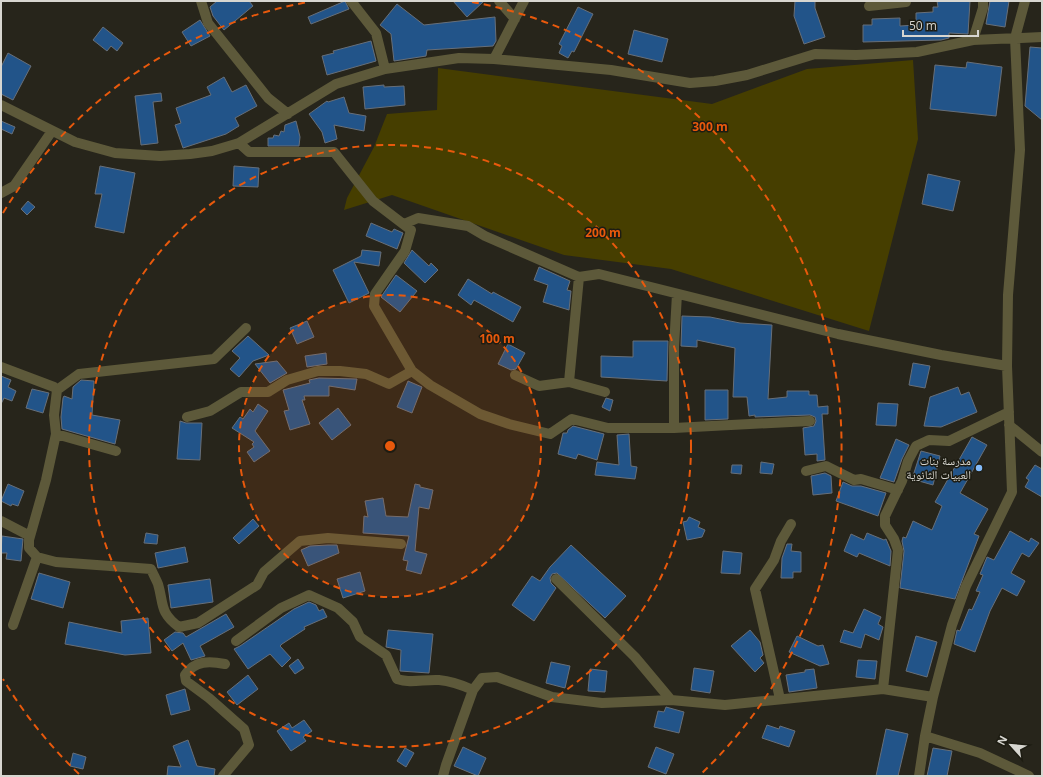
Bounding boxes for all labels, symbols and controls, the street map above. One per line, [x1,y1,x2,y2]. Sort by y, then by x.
scale bar [903,12,978,38]
text: 50 m [909,17,937,34]
text: 300 m [692,118,728,135]
text: 200 m [585,224,621,241]
text: 100 m [479,330,515,347]
centre of rings [383,439,397,453]
place label: مدرسة بنات العبيات الثانوية [906,452,971,483]
marker: مدرسة بنات العبيات الثانوية [974,463,984,473]
north arrow [991,725,1031,765]
text: N [993,733,1010,748]

